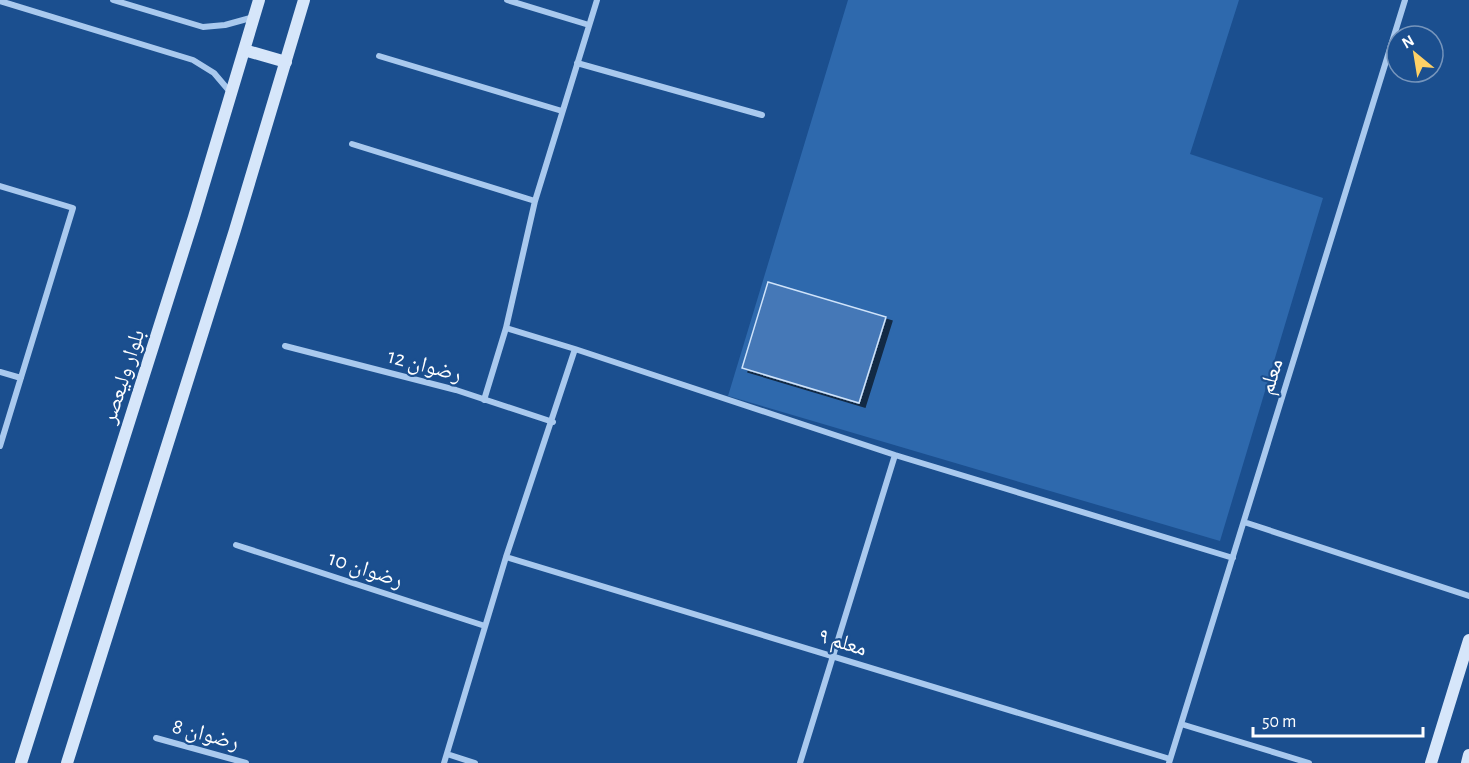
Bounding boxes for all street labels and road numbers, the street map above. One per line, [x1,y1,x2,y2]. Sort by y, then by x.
street label: بلوار ولیعصر [97,327,149,427]
street label: رضوان 12 [385,345,464,387]
street label: معلم [1255,356,1290,398]
street label: رضوان 10 [325,547,406,593]
street label: معلم ۹ [815,624,870,663]
street label: رضوان 8 [169,715,242,755]

